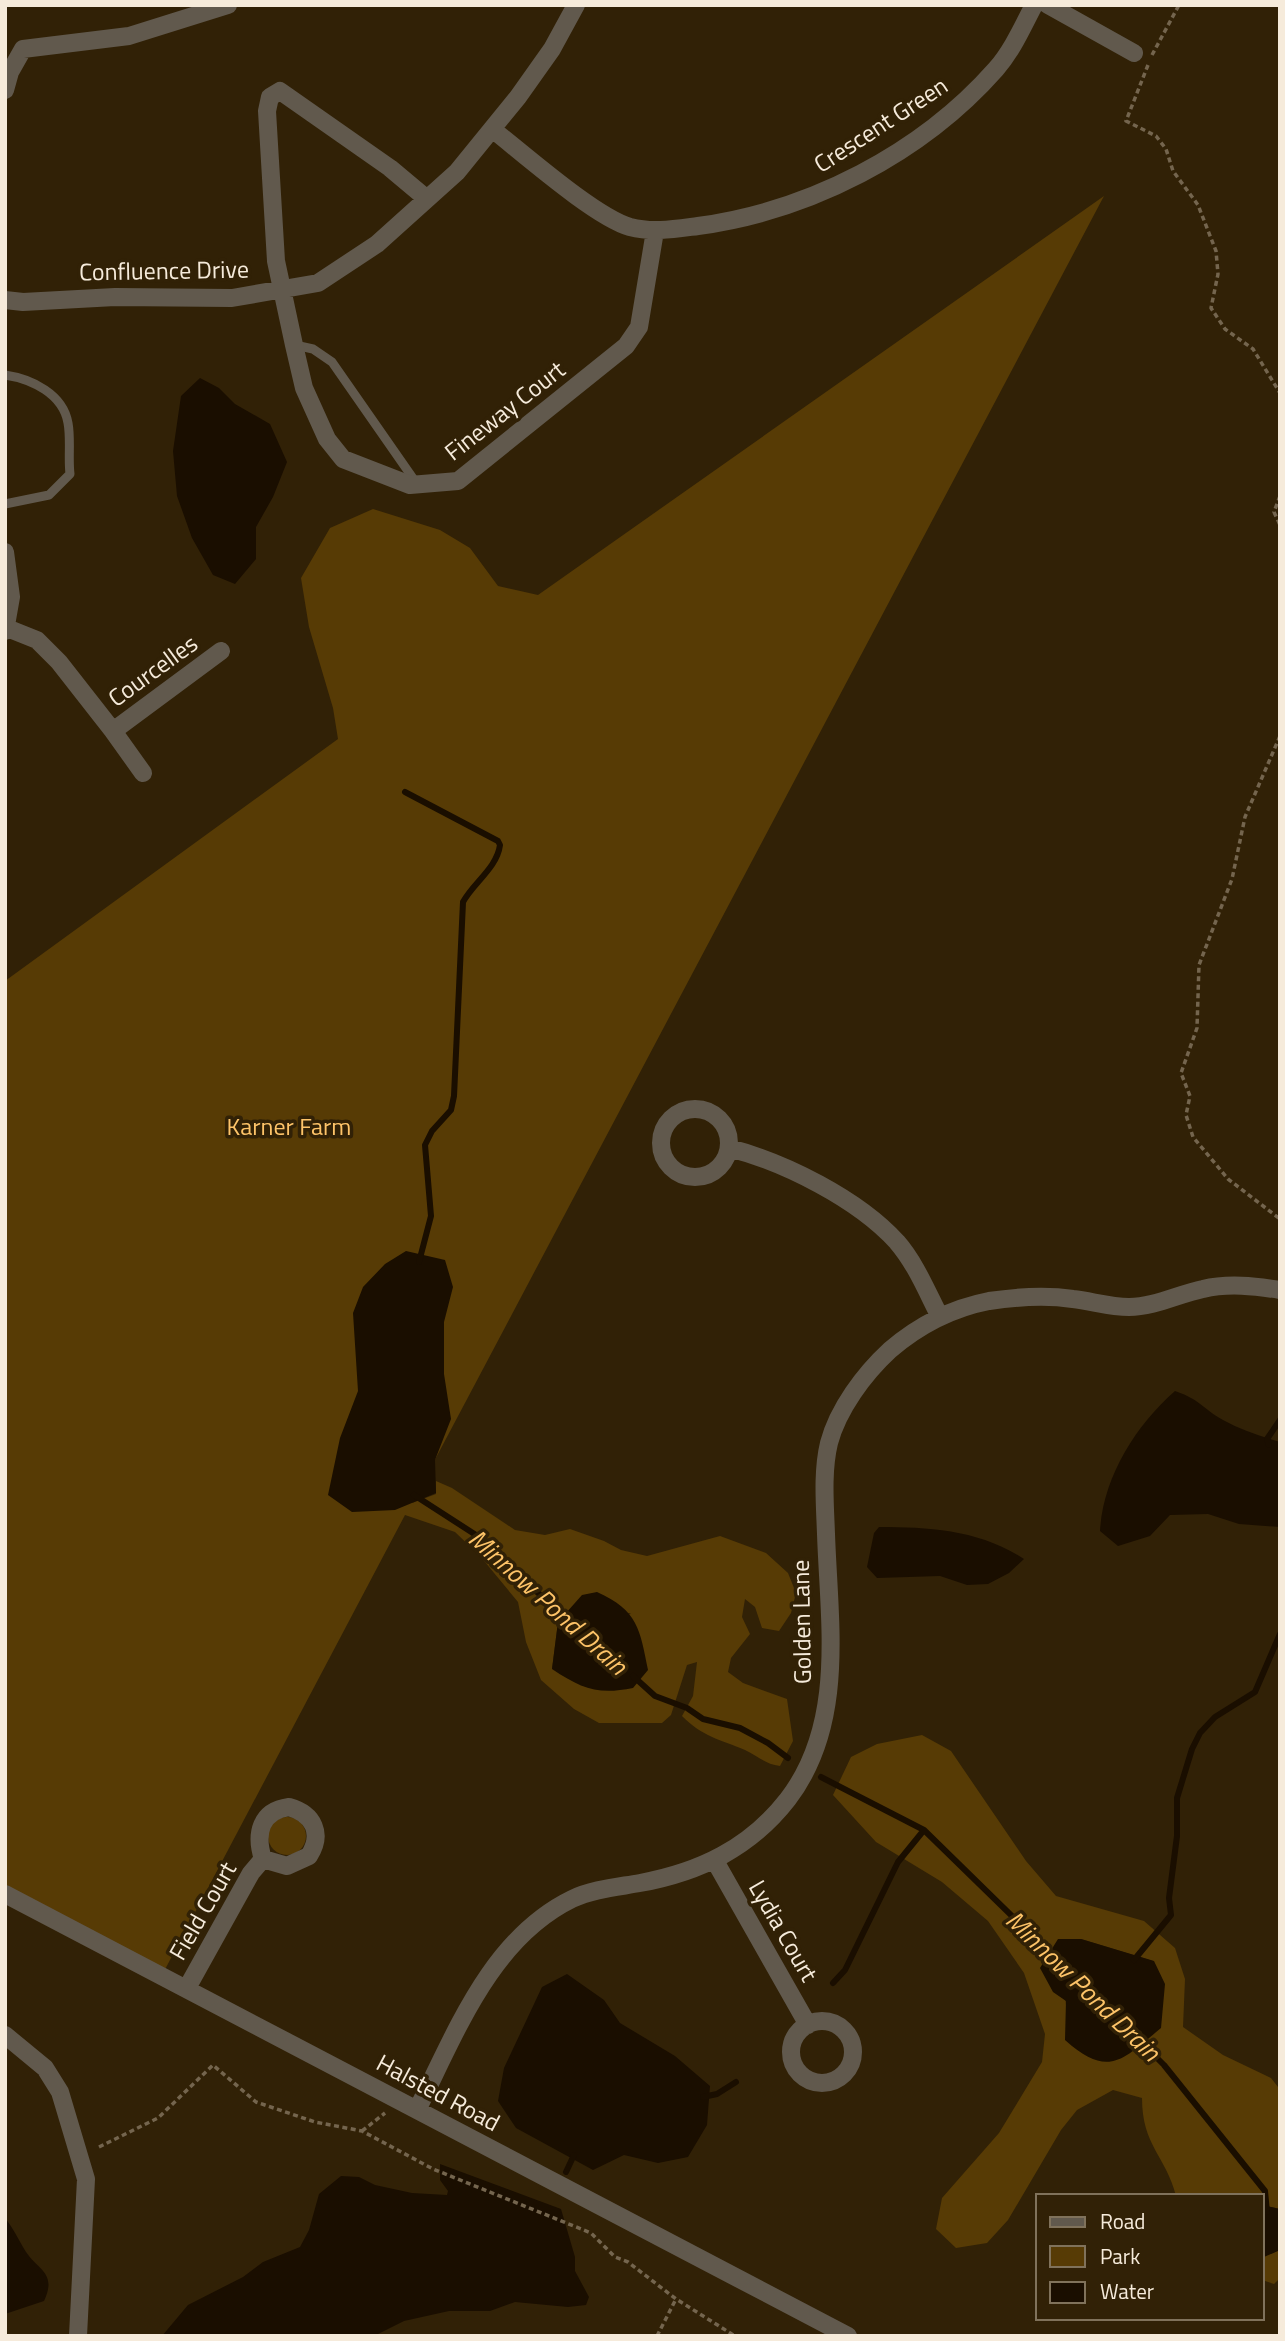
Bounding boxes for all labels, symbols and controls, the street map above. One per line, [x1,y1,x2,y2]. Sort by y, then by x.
street label: Crescent Green [806,67,955,181]
street label: Confluence Drive [79,251,249,289]
street label: Fineway Court [436,351,573,469]
street label: Courcelles [100,625,205,715]
park label: Karner Farm [227,1108,351,1144]
water label: Minnow Pond Drain [460,1519,637,1685]
street label: Golden Lane [782,1559,820,1685]
street label: Field Court [159,1854,245,1966]
street label: Lydia Court [740,1873,828,1988]
water label: Minnow Pond Drain [997,1901,1171,2071]
street label: Halsted Road [370,2044,507,2140]
legend [1036,2194,1264,2320]
text: Road [1100,2205,1145,2237]
text: Park [1100,2240,1140,2272]
text: Water [1100,2275,1154,2307]

